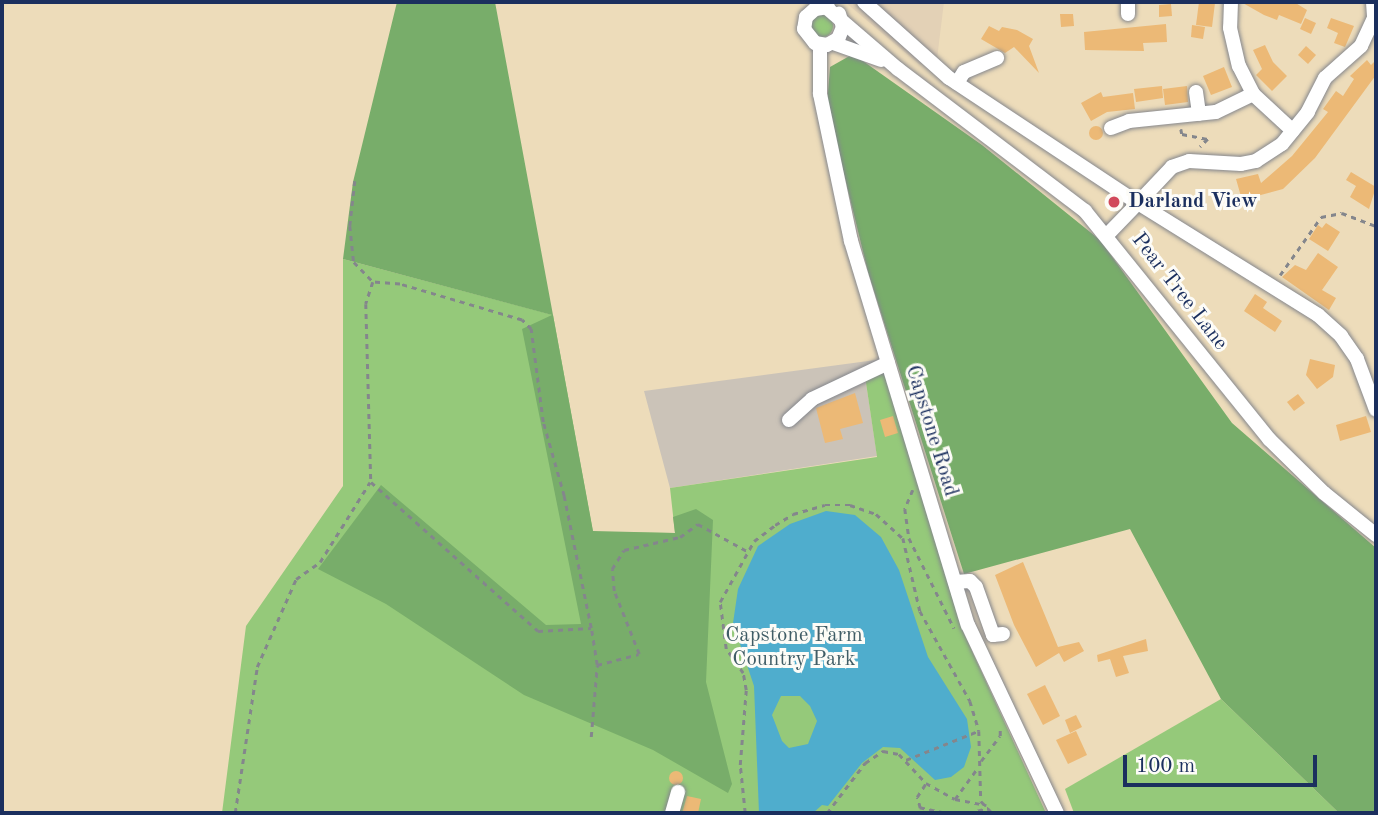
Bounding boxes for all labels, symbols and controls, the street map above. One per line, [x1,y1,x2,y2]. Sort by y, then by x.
place label: Darland View [1128,189,1258,215]
marker: Darland View [1106,194,1122,210]
street label: Pear Tree Lane [1125,228,1233,356]
street label: Capstone Road [899,362,963,500]
park label: Capstone Farm Country Park [725,623,863,673]
scale bar [1126,742,1320,786]
text: 100 m [1136,756,1195,777]

